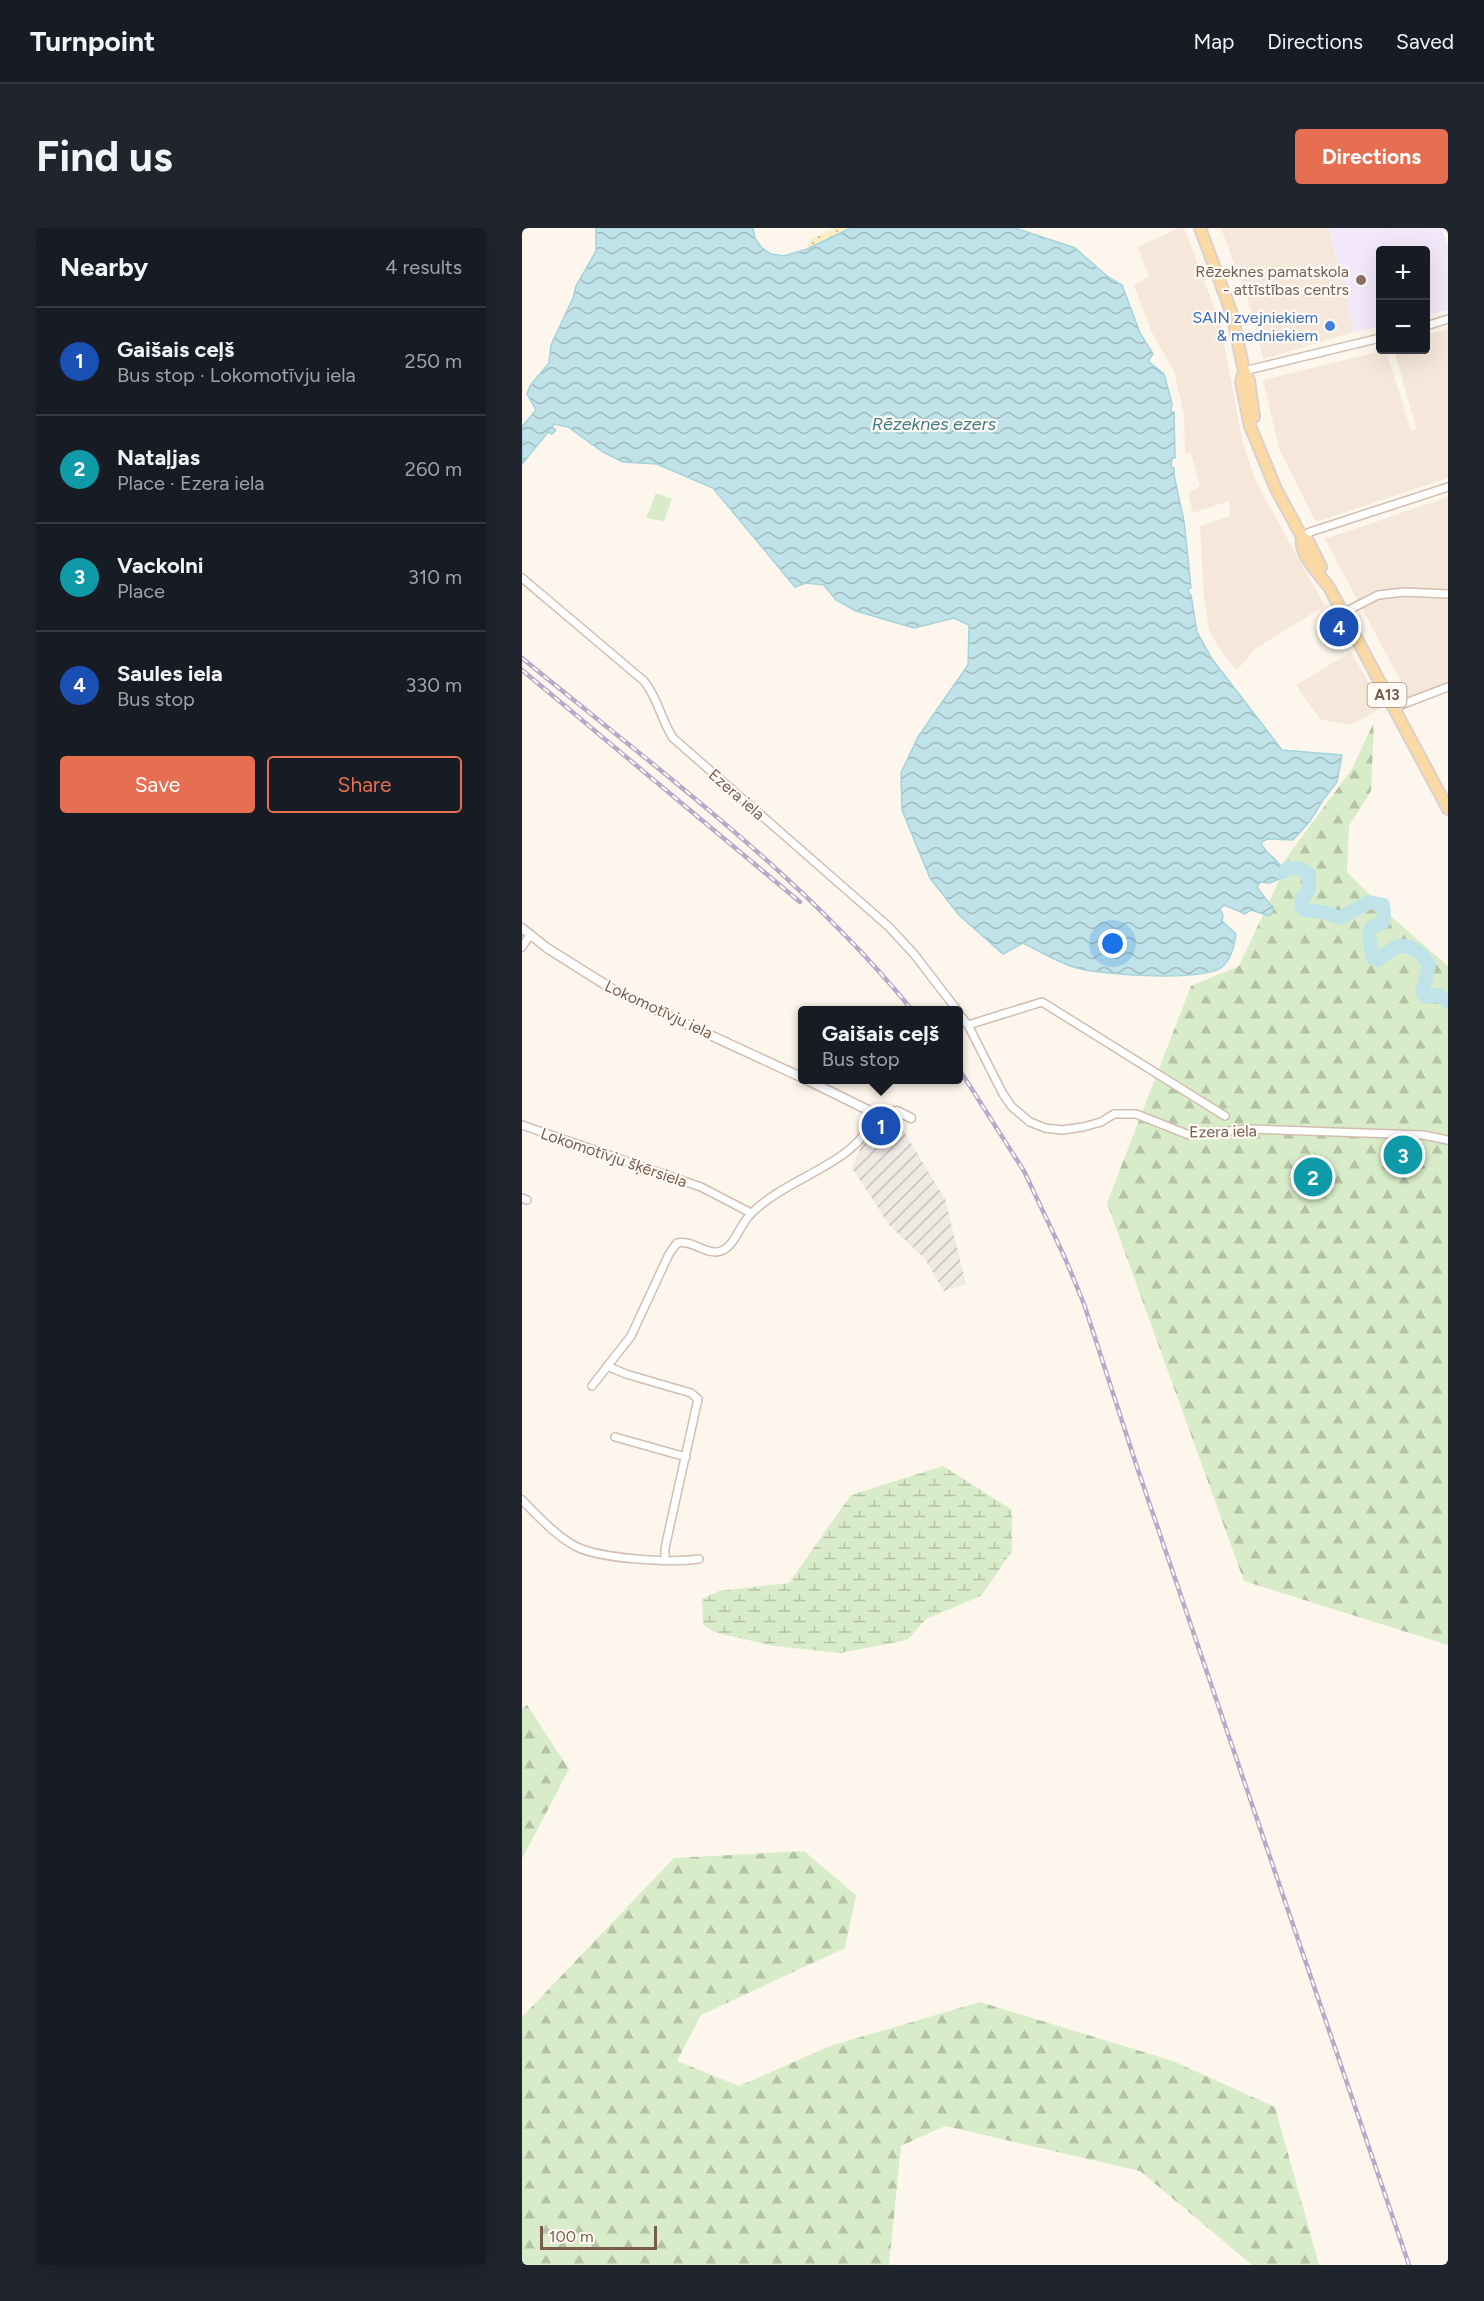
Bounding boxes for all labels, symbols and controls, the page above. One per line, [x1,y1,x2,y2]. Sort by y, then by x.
text: Turnpoint [30,24,155,58]
text: Map [1193,29,1234,54]
text: Directions [1267,29,1363,54]
text: Saved [1396,29,1454,54]
button: Directions [1295,129,1448,184]
text: Find us [36,131,173,182]
map controls [1376,246,1430,354]
button: + [1376,246,1430,300]
text: Nearby [60,251,148,283]
text: 4 results [385,255,462,279]
place label: Rēzeknes pamatskola - attīstības centrs [1195,262,1349,299]
marker: Rēzeknes pamatskola - attīstības centrs [1354,273,1368,287]
button: − [1376,300,1430,354]
place label: SAIN zvejniekiem & medniekiem [1192,308,1318,345]
marker: SAIN zvejniekiem & medniekiem [1323,319,1337,333]
text: Gaišais ceļš [117,336,235,363]
text: 1 [75,349,84,373]
text: 250 m [405,349,462,373]
text: Bus stop · Lokomotīvju iela [117,363,356,387]
water label: Rēzeknes ezers [872,413,997,435]
text: Nataļjas [117,444,200,471]
text: 2 [74,457,85,481]
text: 260 m [405,457,462,481]
text: Place · Ezera iela [117,471,265,495]
text: Vackolni [117,552,203,579]
text: 3 [74,565,85,589]
text: 310 m [408,565,462,589]
text: Place [117,579,165,603]
pin: 4 [1320,604,1358,650]
text: Saules iela [117,660,223,687]
text: 4 [73,673,86,697]
text: 330 m [405,673,462,697]
road number: A13 [1368,683,1406,707]
text: Bus stop [117,687,195,711]
button: Save [60,756,255,813]
button: Share [267,756,462,813]
street label: Ezera iela [705,765,768,824]
your location [1098,929,1127,958]
street label: Lokomotīvju iela [602,976,716,1043]
popup [798,1006,963,1084]
text: Gaišais ceļš [822,1020,939,1047]
text: Bus stop [822,1047,900,1071]
pin: 1 [862,1104,900,1148]
street label: Ezera iela [1189,1121,1257,1142]
street label: Lokomotīvju šķērsiela [538,1124,689,1191]
pin: 3 [1384,1132,1422,1178]
pin: 2 [1294,1154,1332,1200]
scale bar [540,2223,657,2250]
text: 100 m [549,2227,594,2246]

